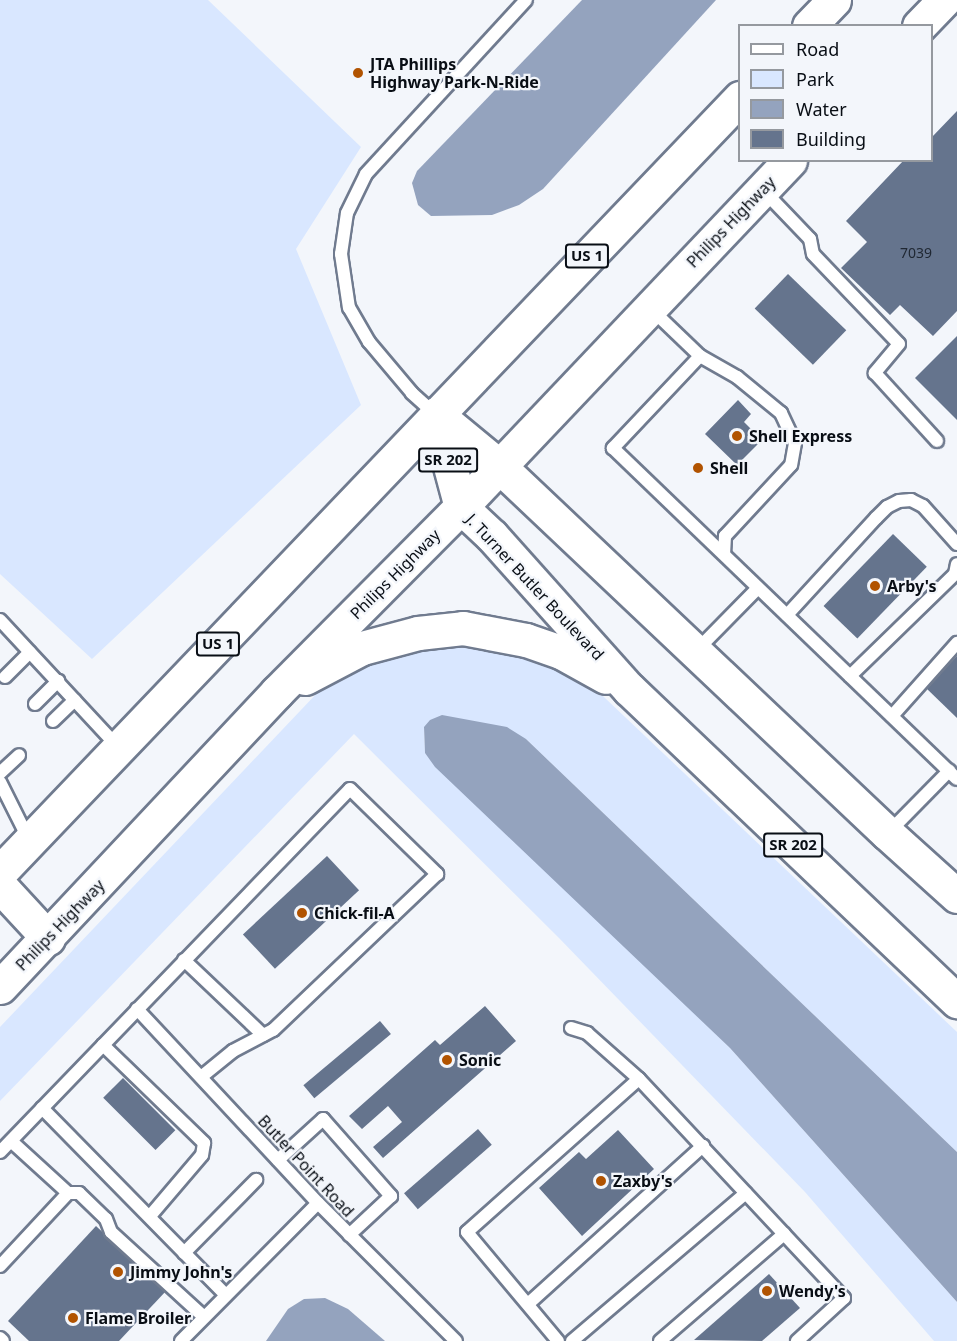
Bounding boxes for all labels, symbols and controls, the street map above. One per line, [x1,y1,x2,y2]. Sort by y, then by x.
legend [738,24,933,162]
text: Road [796,37,839,61]
place label: JTA Phillips Highway Park-N-Ride [370,54,539,92]
marker: JTA Phillips Highway Park-N-Ride [351,66,365,80]
text: Park [796,67,834,91]
text: Water [796,97,847,121]
text: Building [796,127,866,151]
street label: Philips Highway [683,173,779,271]
road number: US 1 [564,244,610,268]
house number: 7039 [900,245,932,261]
place label: Shell Express [749,426,852,446]
marker: Shell Express [730,429,744,443]
road number: SR 202 [418,448,478,472]
place label: Shell [710,458,748,478]
marker: Shell [691,461,705,475]
street label: J. Turner Butler Boulevard [462,510,608,664]
street label: Philips Highway [346,525,444,623]
place label: Arby's [887,576,937,596]
marker: Arby's [868,579,882,593]
road number: US 1 [196,632,240,656]
road number: SR 202 [763,833,823,857]
street label: Philips Highway [12,876,108,974]
place label: Chick-fil-A [314,903,395,923]
marker: Chick-fil-A [295,906,309,920]
place label: Sonic [459,1050,501,1070]
marker: Sonic [440,1053,454,1067]
street label: Butler Point Road [254,1111,358,1221]
place label: Zaxby's [613,1171,672,1191]
marker: Zaxby's [594,1174,608,1188]
place label: Jimmy John's [130,1262,232,1282]
marker: Jimmy John's [111,1265,125,1279]
place label: Wendy's [779,1281,846,1301]
marker: Wendy's [760,1284,774,1298]
place label: Flame Broiler [85,1308,191,1328]
marker: Flame Broiler [66,1311,80,1325]

